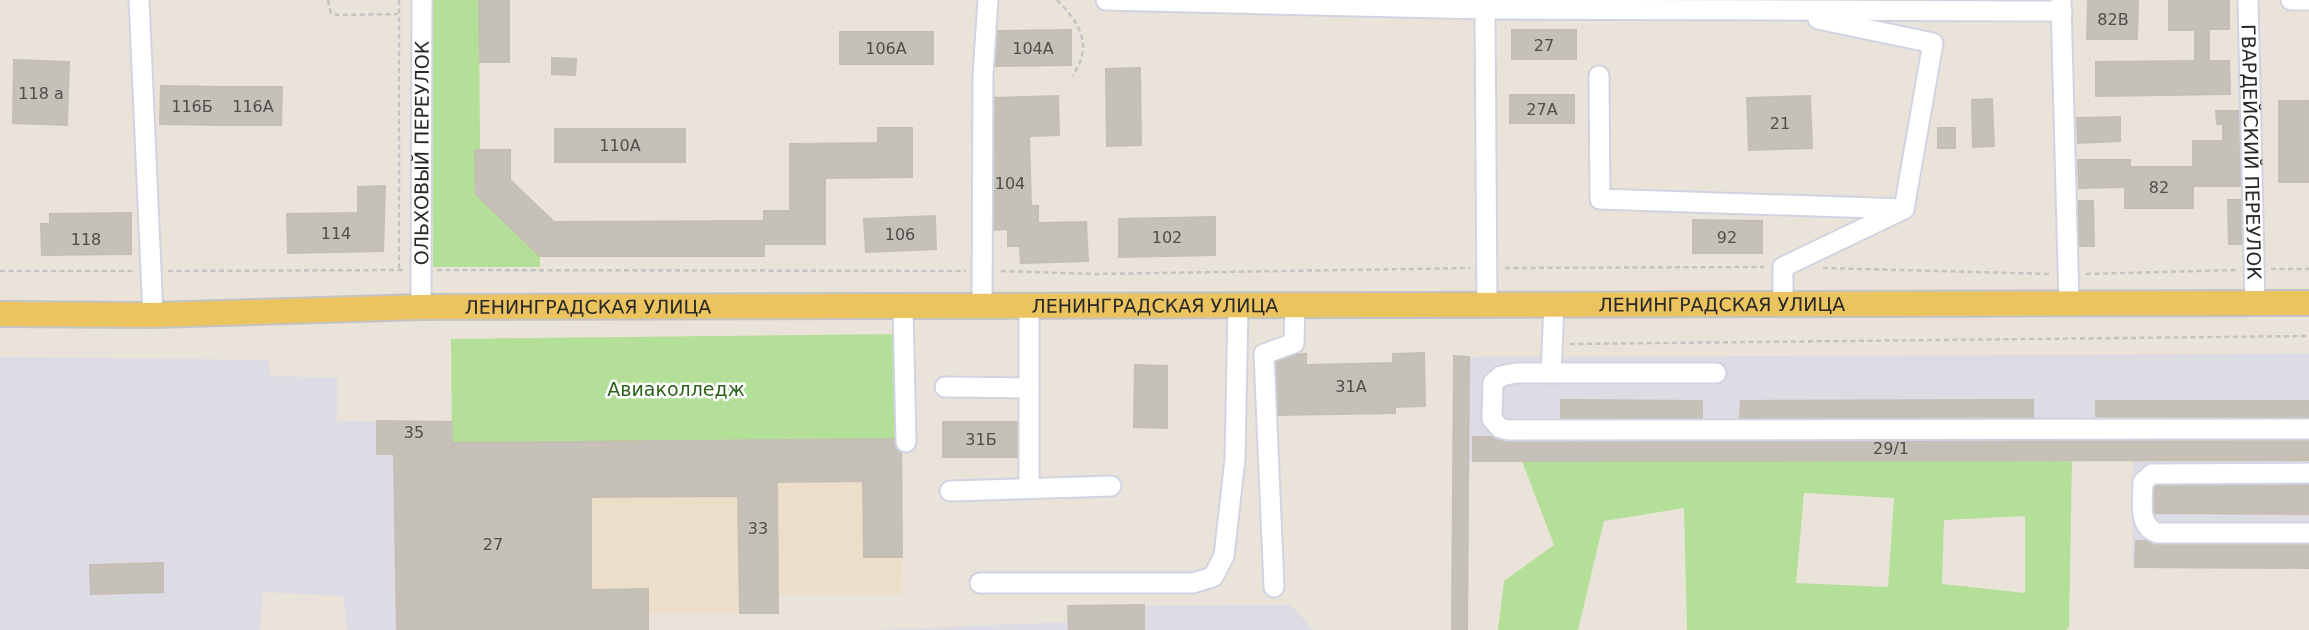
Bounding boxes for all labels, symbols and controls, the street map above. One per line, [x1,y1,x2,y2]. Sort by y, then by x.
house number: 82В [2097,10,2129,29]
street label: ГВАРДЕЙСКИЙ ПЕРЕУЛОК [2238,24,2265,280]
house number: 27 [1534,36,1554,55]
house number: 106А [865,39,907,58]
house number: 104А [1012,39,1054,58]
street label: ОЛЬХОВЫЙ ПЕРЕУЛОК [410,40,433,265]
house number: 118 а [18,84,64,103]
house number: 116Б [171,97,213,116]
house number: 116А [232,97,274,116]
house number: 27А [1526,100,1558,119]
house number: 21 [1770,114,1790,133]
house number: 110А [599,136,641,155]
house number: 104 [995,174,1025,193]
house number: 82 [2149,178,2169,197]
house number: 114 [321,224,351,243]
house number: 106 [885,225,915,244]
house number: 102 [1152,228,1182,247]
house number: 92 [1717,228,1737,247]
house number: 118 [71,230,101,249]
street label: ЛЕНИНГРАДСКАЯ УЛИЦА [1598,293,1845,316]
street label: ЛЕНИНГРАДСКАЯ УЛИЦА [1031,294,1278,317]
street label: ЛЕНИНГРАДСКАЯ УЛИЦА [464,295,711,318]
house number: 31А [1335,377,1367,396]
park label: Авиаколледж [607,378,745,400]
house number: 35 [404,423,424,442]
house number: 31Б [965,430,997,449]
house number: 29/1 [1873,439,1909,458]
house number: 33 [748,519,768,538]
house number: 27 [483,535,503,554]

